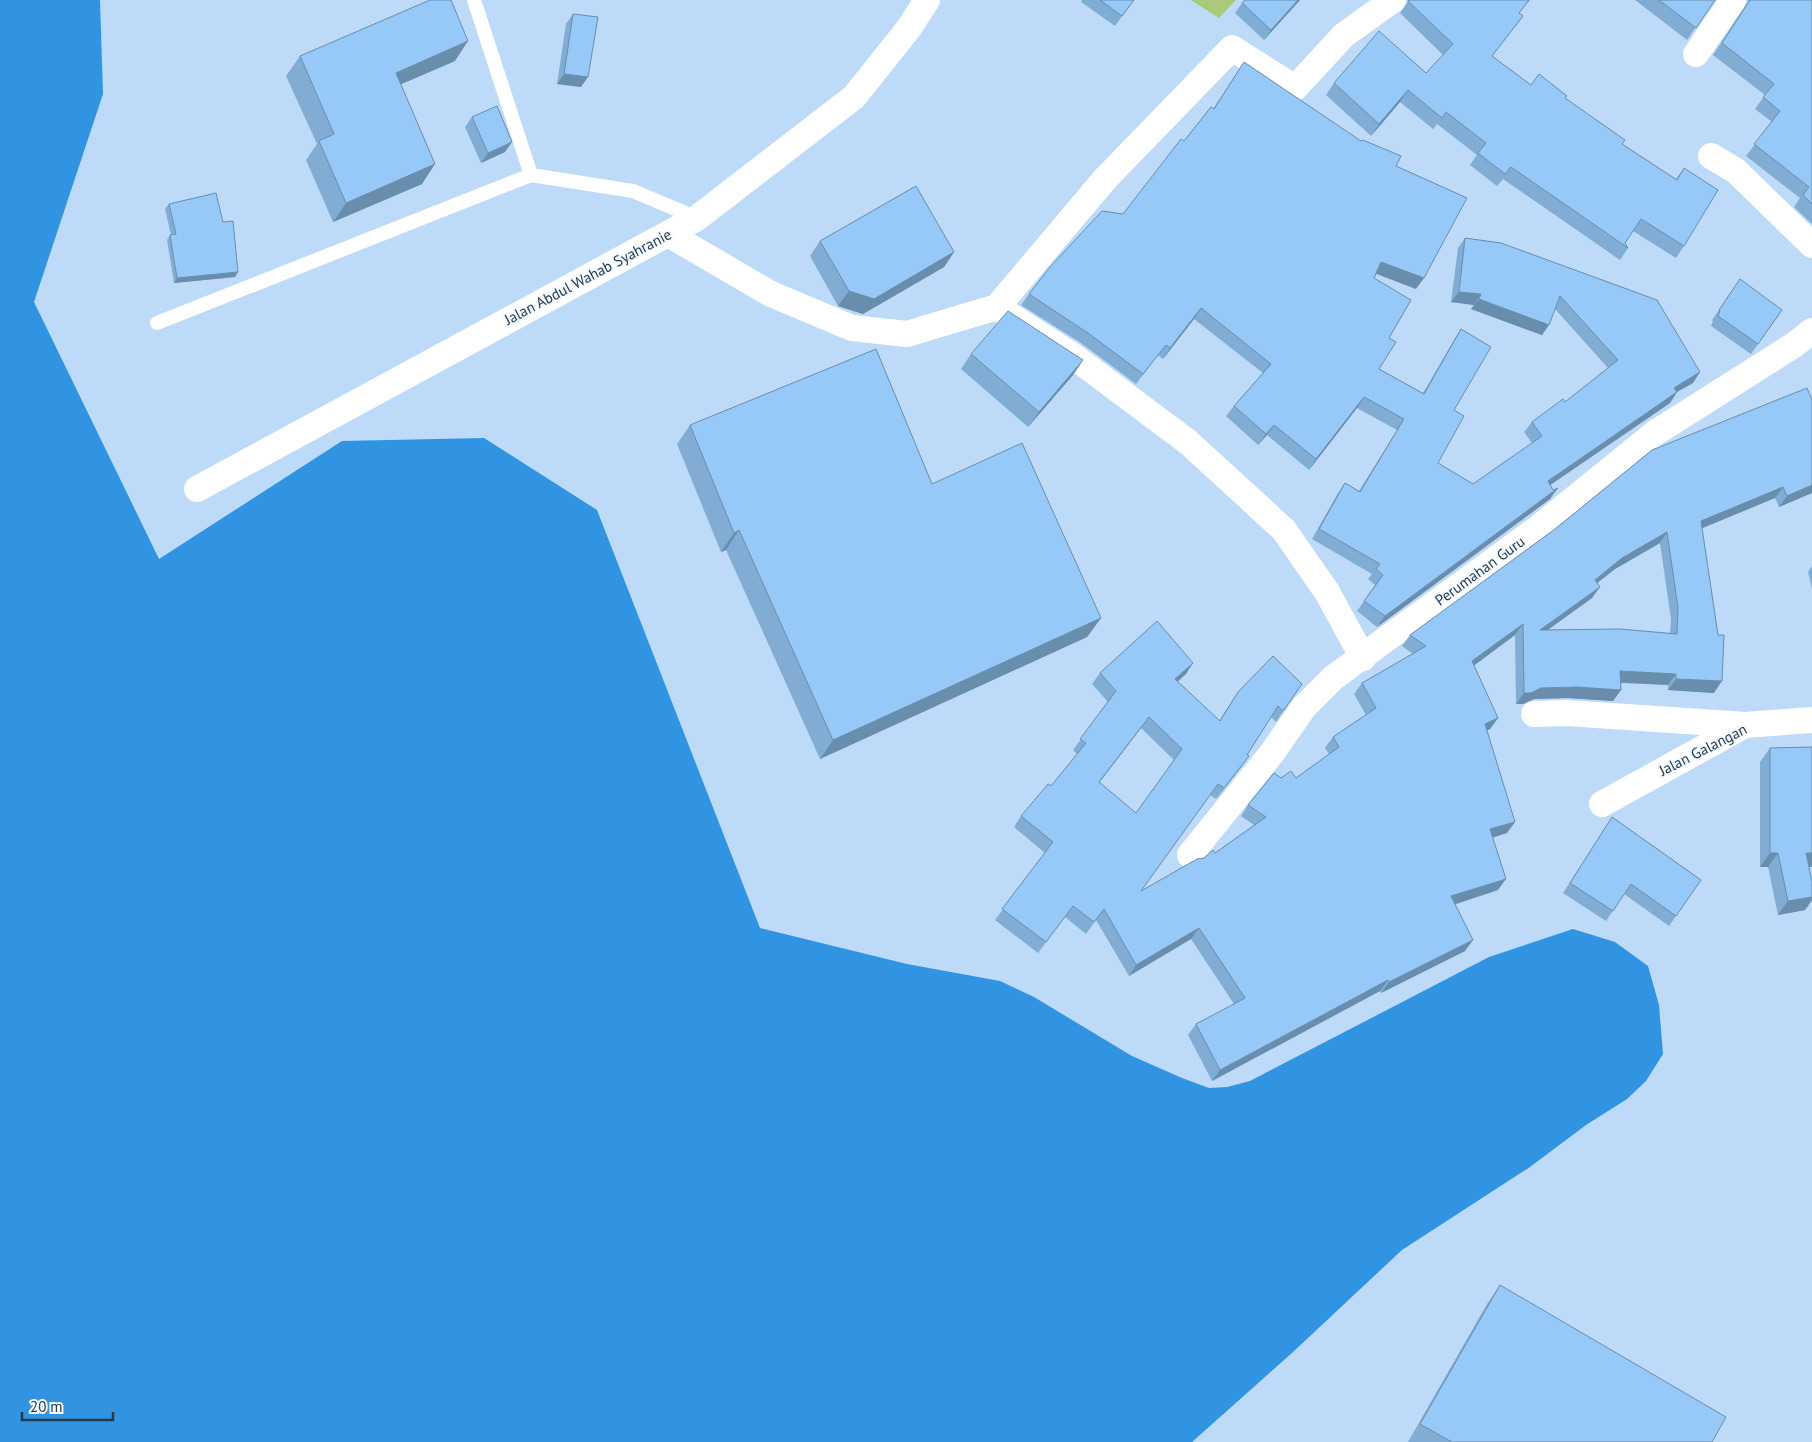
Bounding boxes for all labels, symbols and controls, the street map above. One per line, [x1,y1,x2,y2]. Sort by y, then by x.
street label: Jalan Abdul Wahab Syahranie [500,224,675,329]
street label: Perumahan Guru [1431,532,1528,610]
street label: Jalan Galangan [1655,719,1750,780]
scale bar [22,1390,114,1422]
text: 20 m [30,1397,63,1416]

